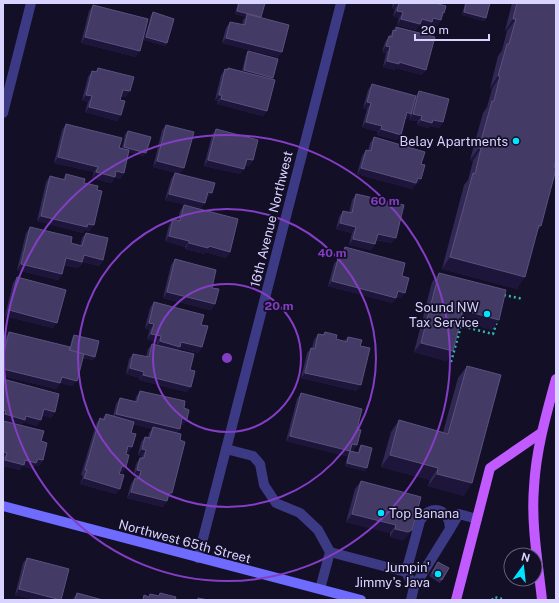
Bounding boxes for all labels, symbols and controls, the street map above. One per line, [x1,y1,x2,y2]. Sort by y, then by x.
scale bar [415,16,489,42]
text: 20 m [421,23,449,37]
place label: Belay Apartments [399,134,508,149]
marker: Belay Apartments [511,136,521,146]
street label: 16th Avenue Northwest [247,149,296,289]
text: 60 m [370,194,400,208]
text: 40 m [317,246,347,260]
text: 20 m [265,299,294,313]
place label: Sound NW Tax Service [409,300,480,330]
marker: Sound NW Tax Service [482,309,492,319]
centre of rings [220,351,234,365]
place label: Top Banana [389,506,459,521]
marker: Top Banana [376,508,386,518]
street label: Northwest 65th Street [117,517,253,566]
north arrow [503,547,543,587]
text: N [520,550,531,564]
place label: Jumpin' Jimmy's Java [355,560,430,590]
marker: Jumpin' Jimmy's Java [433,569,443,579]

